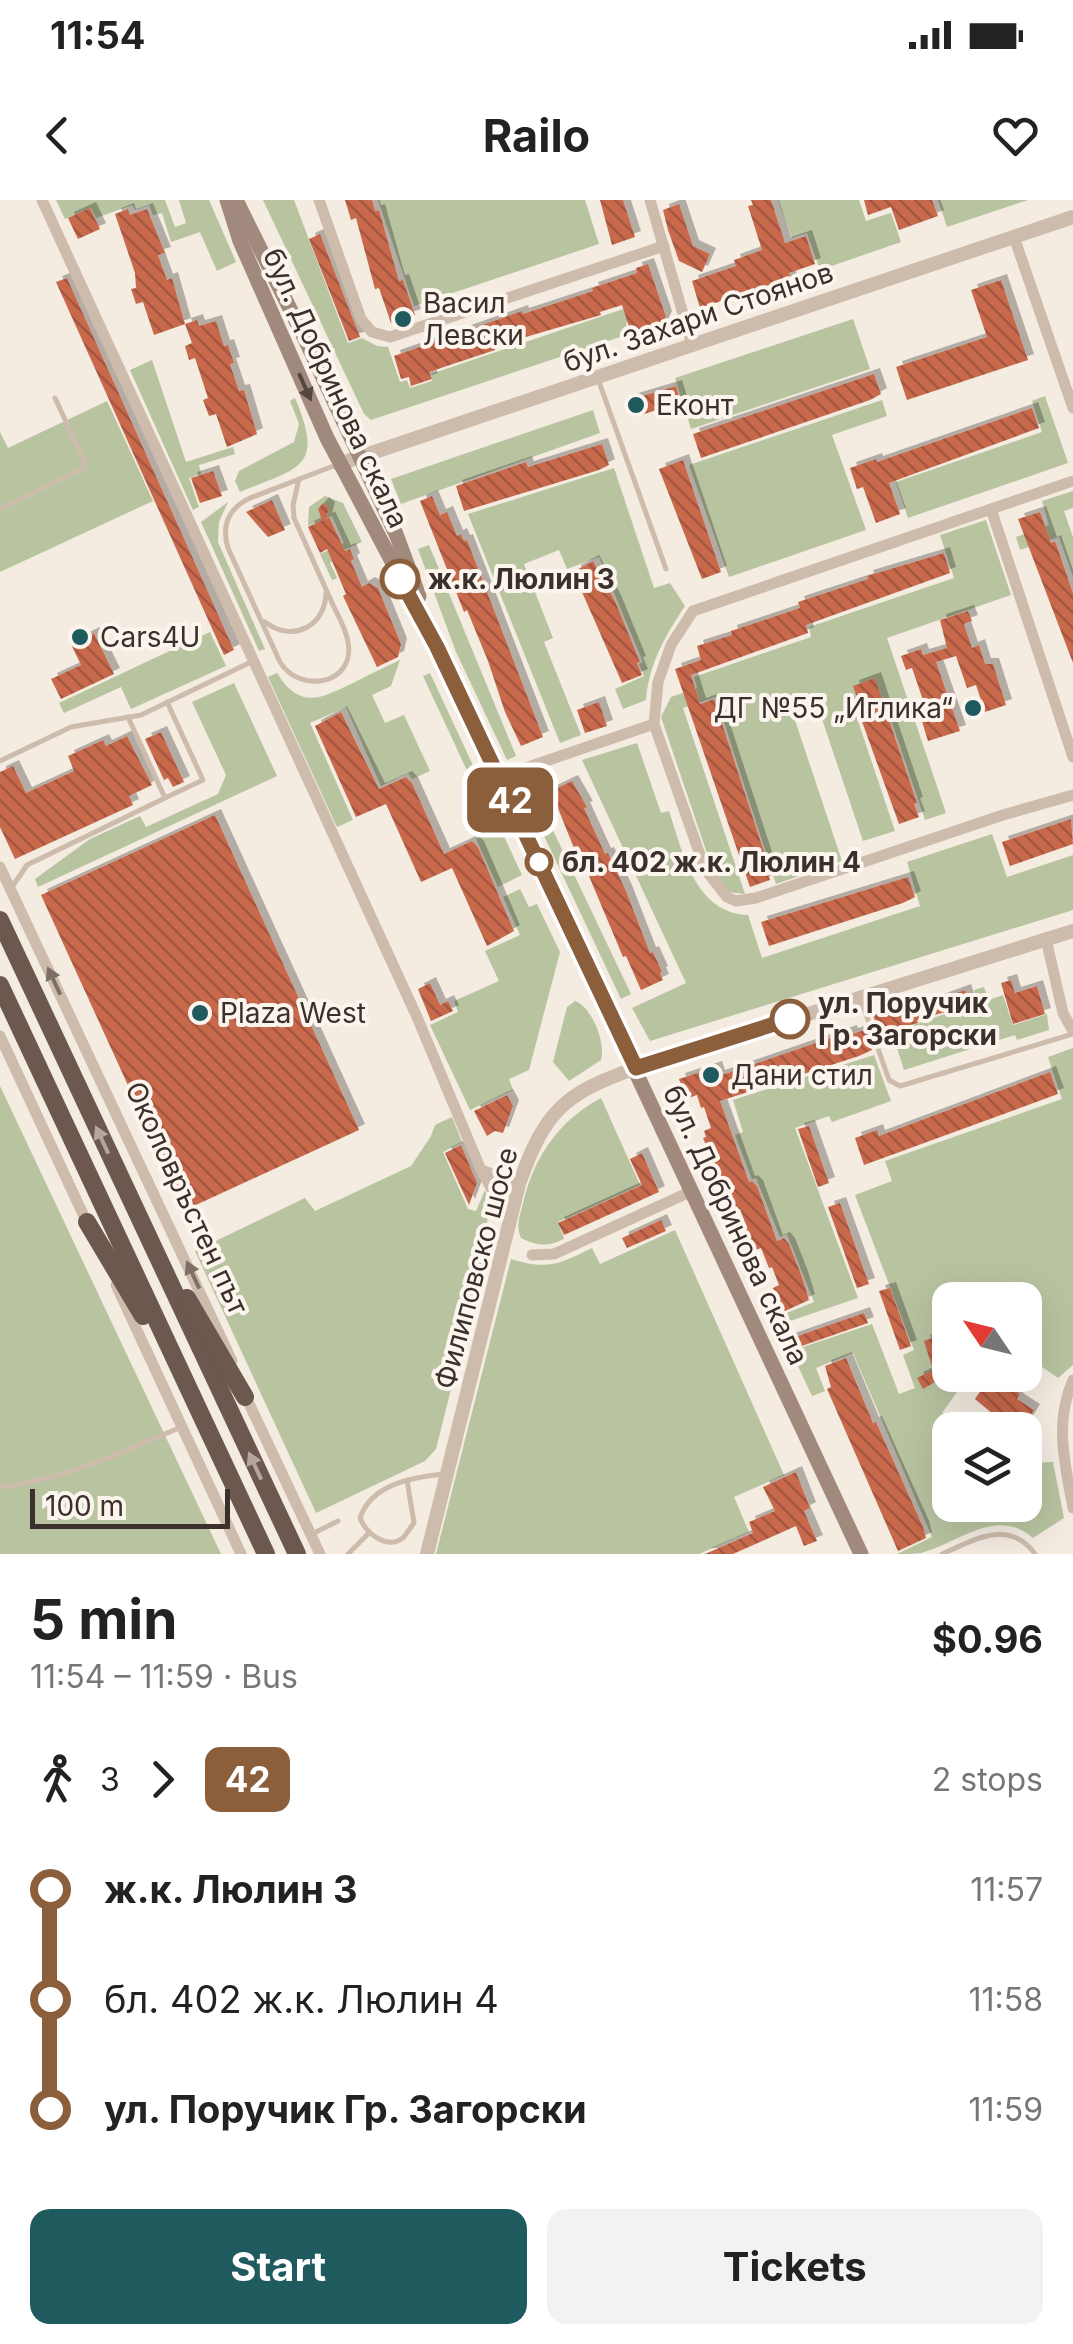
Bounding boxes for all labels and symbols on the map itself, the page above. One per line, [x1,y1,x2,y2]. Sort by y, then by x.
street label: бул. Добринова скала [256,243,416,533]
street label: бул. Захари Стоянов [559,255,837,379]
place label: Васил Левски [423,286,524,352]
marker: Васил Левски [392,308,414,330]
one-way arrow [296,373,313,402]
place label: Еконт [656,388,734,422]
marker: Еконт [625,394,647,416]
marker: ж.к. Люлин 3 [381,560,419,598]
place label: ж.к. Люлин 3 [428,562,615,596]
place label: Cars4U [100,620,200,654]
marker: Cars4U [69,626,91,648]
place label: ДГ №55 „Иглика“ [714,691,953,725]
marker: ДГ №55 „Иглика“ [962,697,984,719]
line badge: 42 [465,768,555,832]
place label: бл. 402 ж.к. Люлин 4 [562,845,861,879]
marker: бл. 402 ж.к. Люлин 4 [526,849,552,875]
one-way arrow [45,966,62,995]
place label: ул. Поручик Гр. Загорски [818,986,997,1052]
place label: Plaza West [220,996,366,1030]
marker: ул. Поручик Гр. Загорски [771,1000,809,1038]
marker: Plaza West [189,1002,211,1024]
place label: Дани стил [731,1058,873,1092]
marker: Дани стил [700,1064,722,1086]
street label: Околовръстен път [118,1076,256,1320]
street label: бул. Добринова скала [656,1080,816,1370]
one-way arrow [93,1125,110,1154]
street label: Филиповско шосе [427,1143,525,1393]
one-way arrow [184,1260,201,1289]
north arrow [932,1282,1042,1392]
one-way arrow [247,1451,264,1480]
scale bar [30,1484,230,1528]

